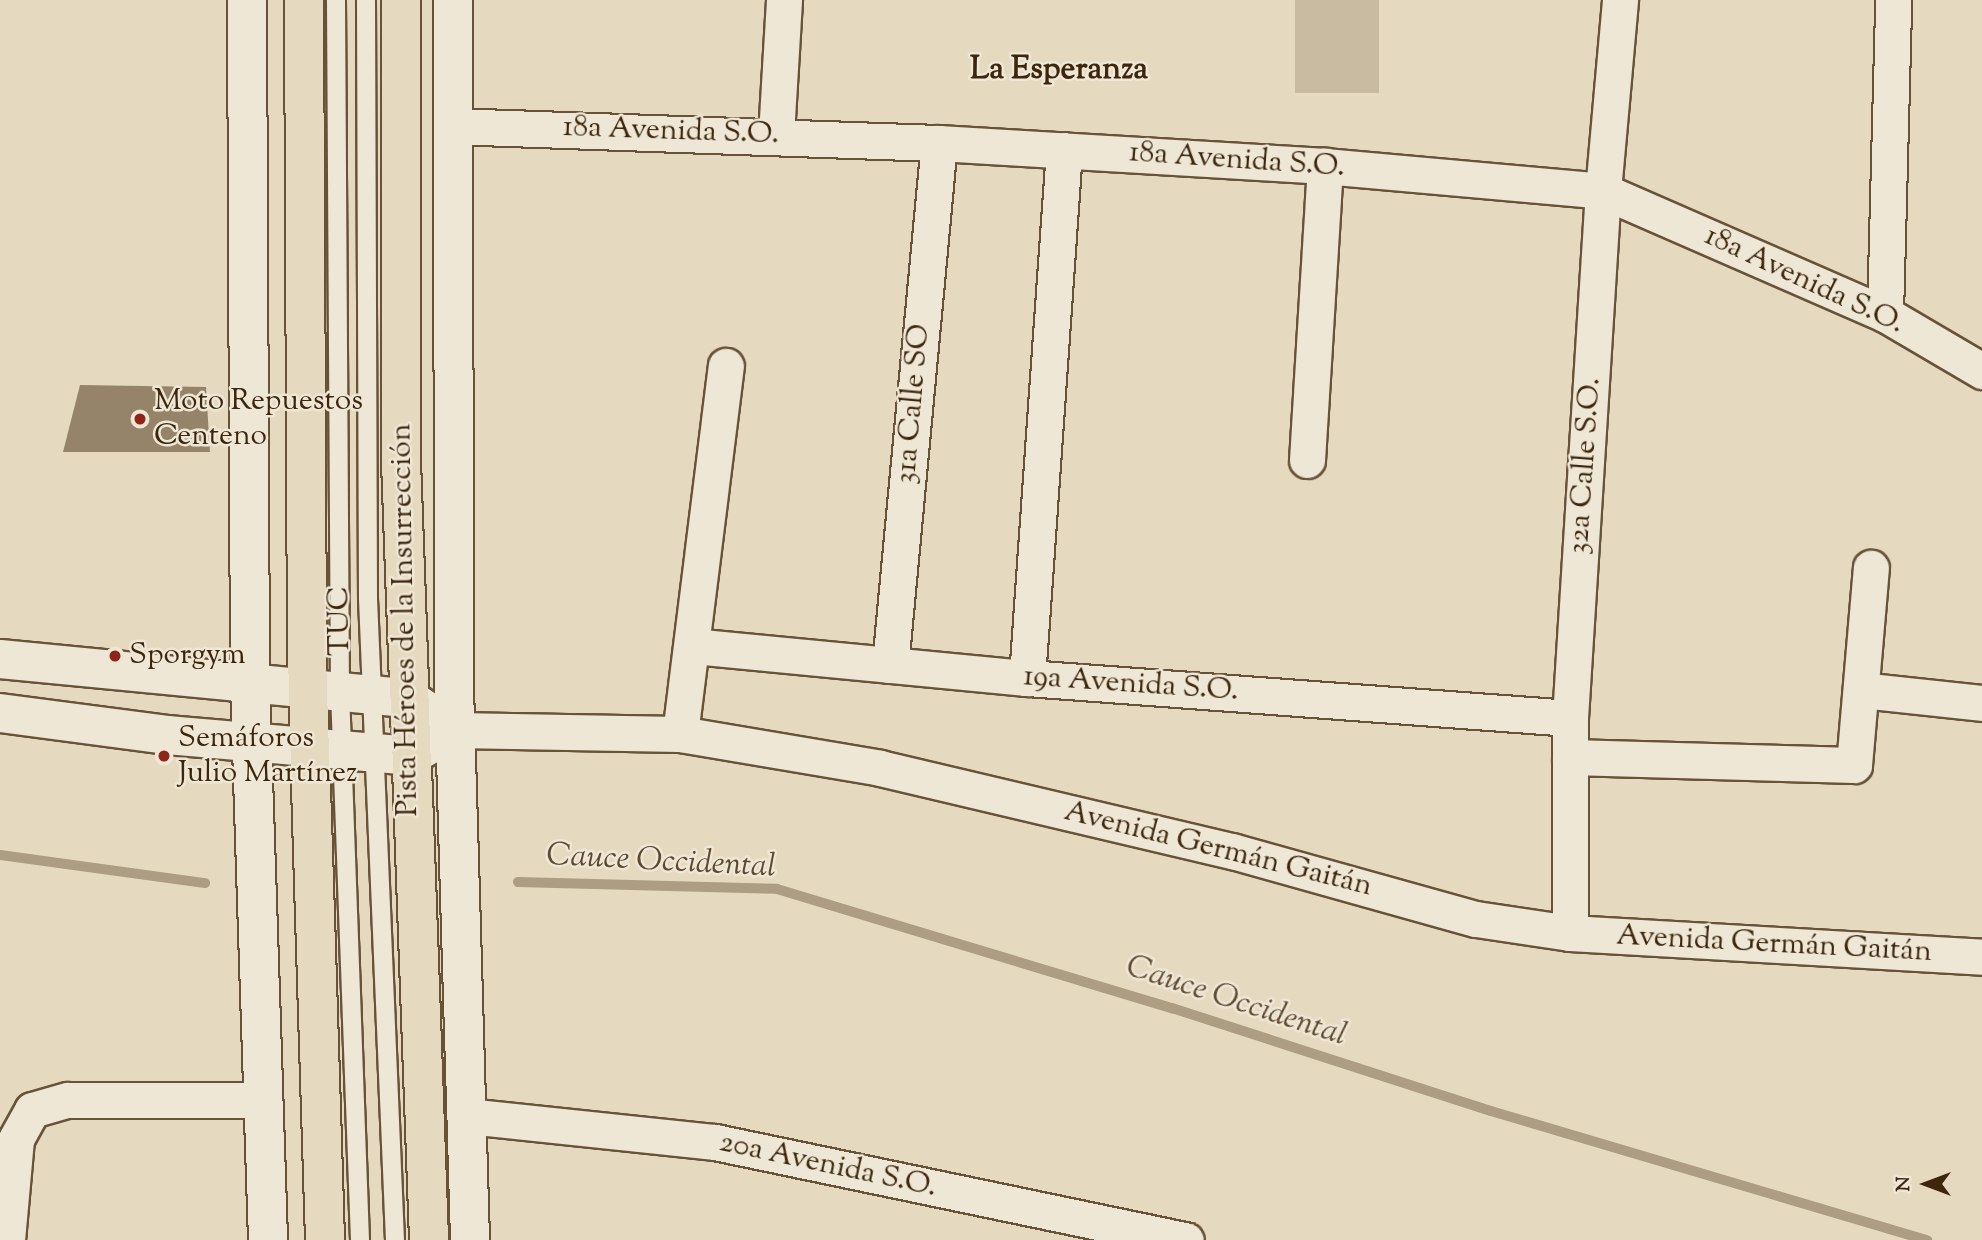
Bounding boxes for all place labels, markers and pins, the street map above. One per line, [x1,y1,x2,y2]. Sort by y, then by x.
place label: Moto Repuestos Centeno [154,384,363,454]
marker: Moto Repuestos Centeno [132,411,148,427]
place label: Sporgym [129,638,246,674]
marker: Sporgym [107,648,123,664]
place label: Semáforos Julio Martínez [178,721,357,792]
marker: Semáforos Julio Martínez [156,748,172,764]

